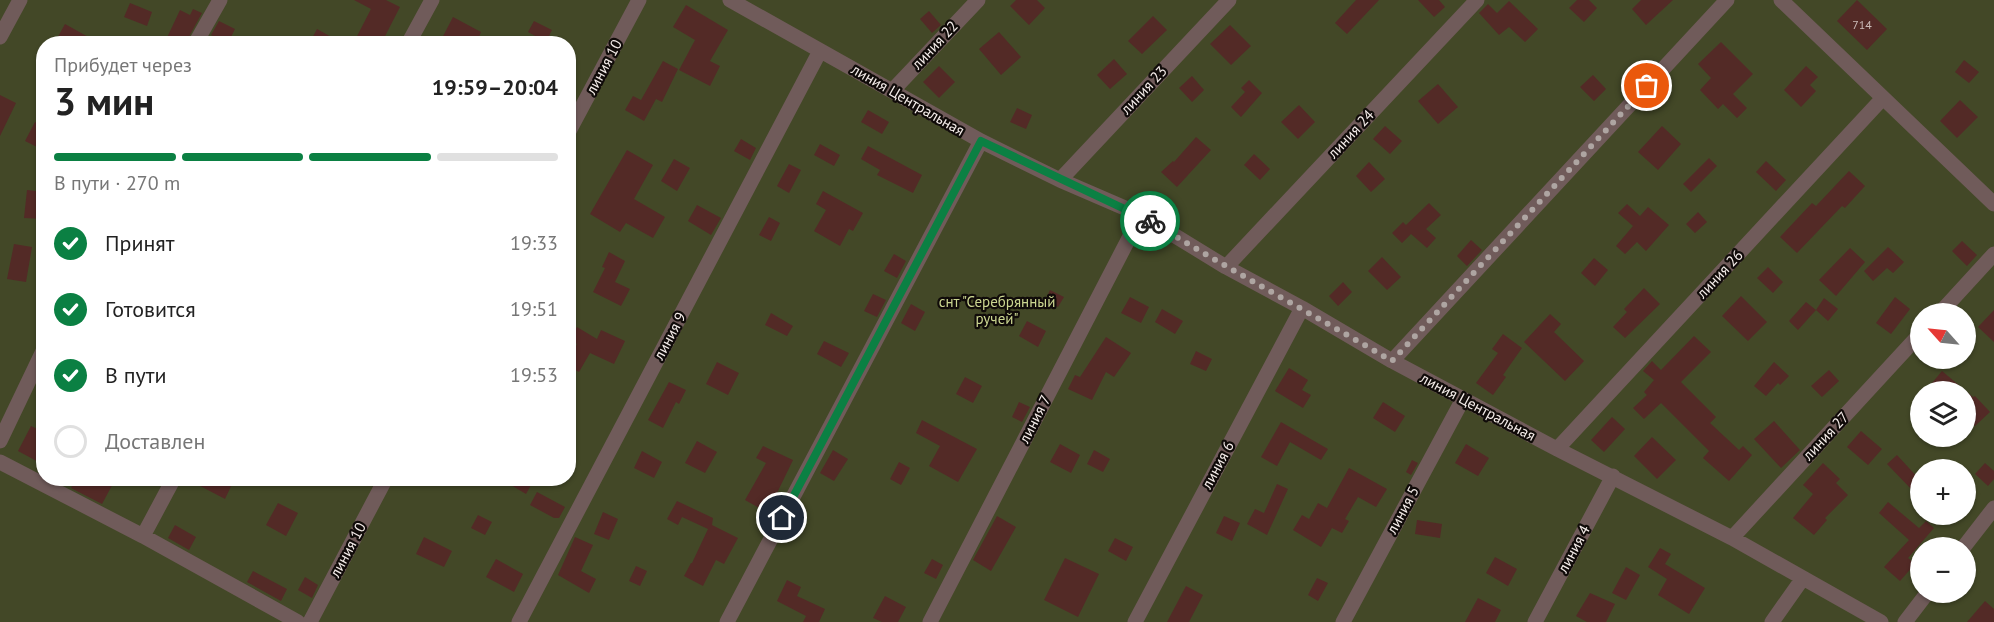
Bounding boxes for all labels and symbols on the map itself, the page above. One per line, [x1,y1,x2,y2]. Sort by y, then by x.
street label: линия 22 [907,16,962,74]
house number: 714 [1852,17,1872,32]
street label: линия 10 [581,36,626,98]
street label: линия Центральная [847,59,968,140]
pin [1621,60,1672,111]
street label: линия 23 [1116,61,1171,119]
street label: линия 24 [1323,105,1378,163]
courier [1120,191,1180,251]
street label: линия 26 [1692,245,1747,303]
park label: снт "Серебрянный ручей" [939,292,1055,328]
north arrow [1910,303,1976,369]
street label: линия 9 [649,309,690,364]
street label: линия Центральная [1417,368,1539,445]
street label: линия 7 [1014,392,1055,447]
street label: линия 27 [1798,407,1853,465]
street label: линия 6 [1197,438,1238,493]
street label: линия 5 [1382,483,1423,538]
pin [756,492,807,543]
street label: линия 10 [325,519,370,581]
street label: линия 4 [1553,522,1594,577]

